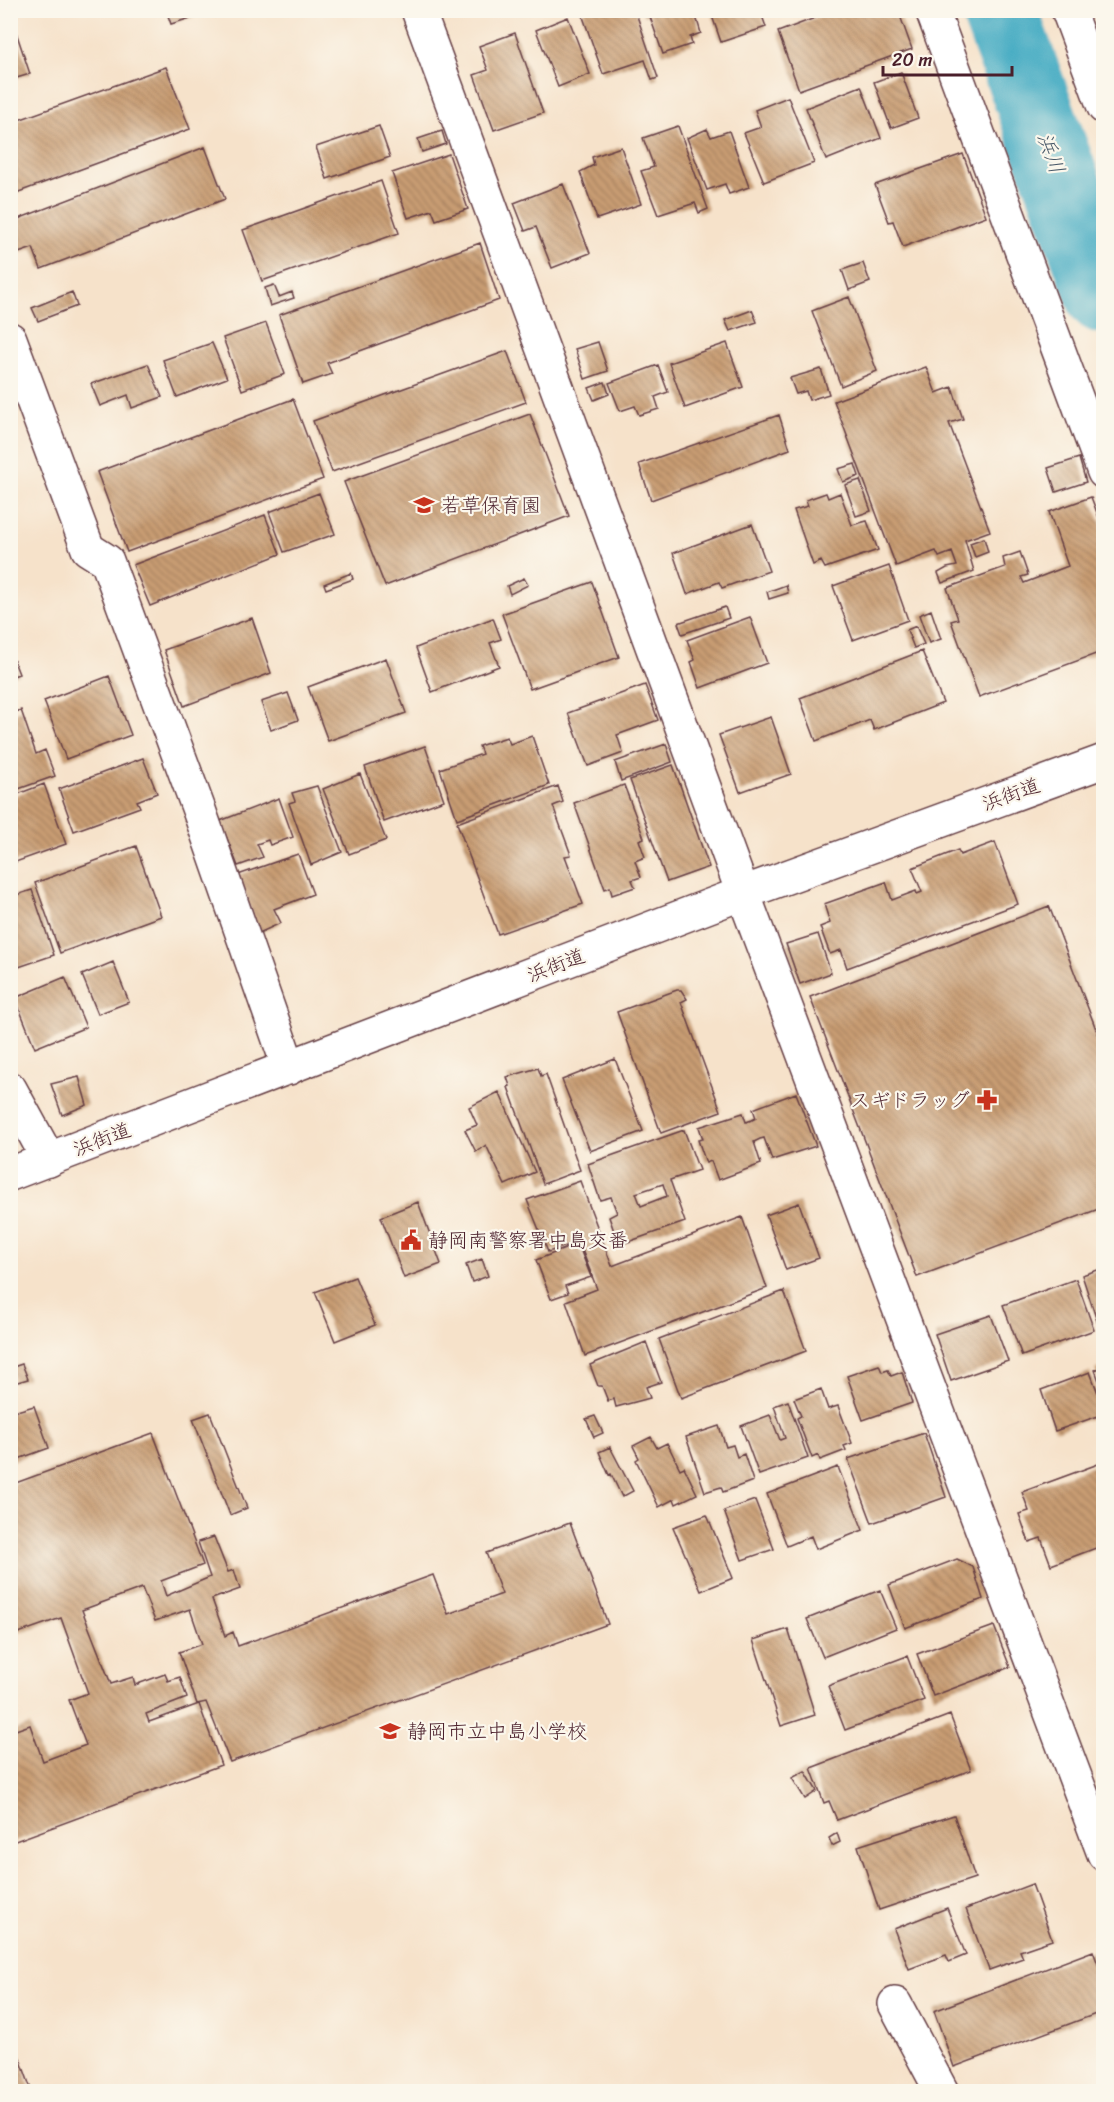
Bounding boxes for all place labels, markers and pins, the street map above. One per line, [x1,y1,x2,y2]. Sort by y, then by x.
place label: 若草保育園 [441,488,541,523]
school or university icon: 若草保育園 [412,493,436,517]
place label: スギドラッグ [850,1083,970,1118]
pharmacy icon: スギドラッグ [975,1088,999,1112]
place label: 静岡南警察署中島交番 [428,1223,628,1258]
public building icon: 静岡南警察署中島交番 [399,1228,423,1252]
place label: 静岡市立中島小学校 [407,1714,587,1749]
school or university icon: 静岡市立中島小学校 [378,1719,402,1743]

